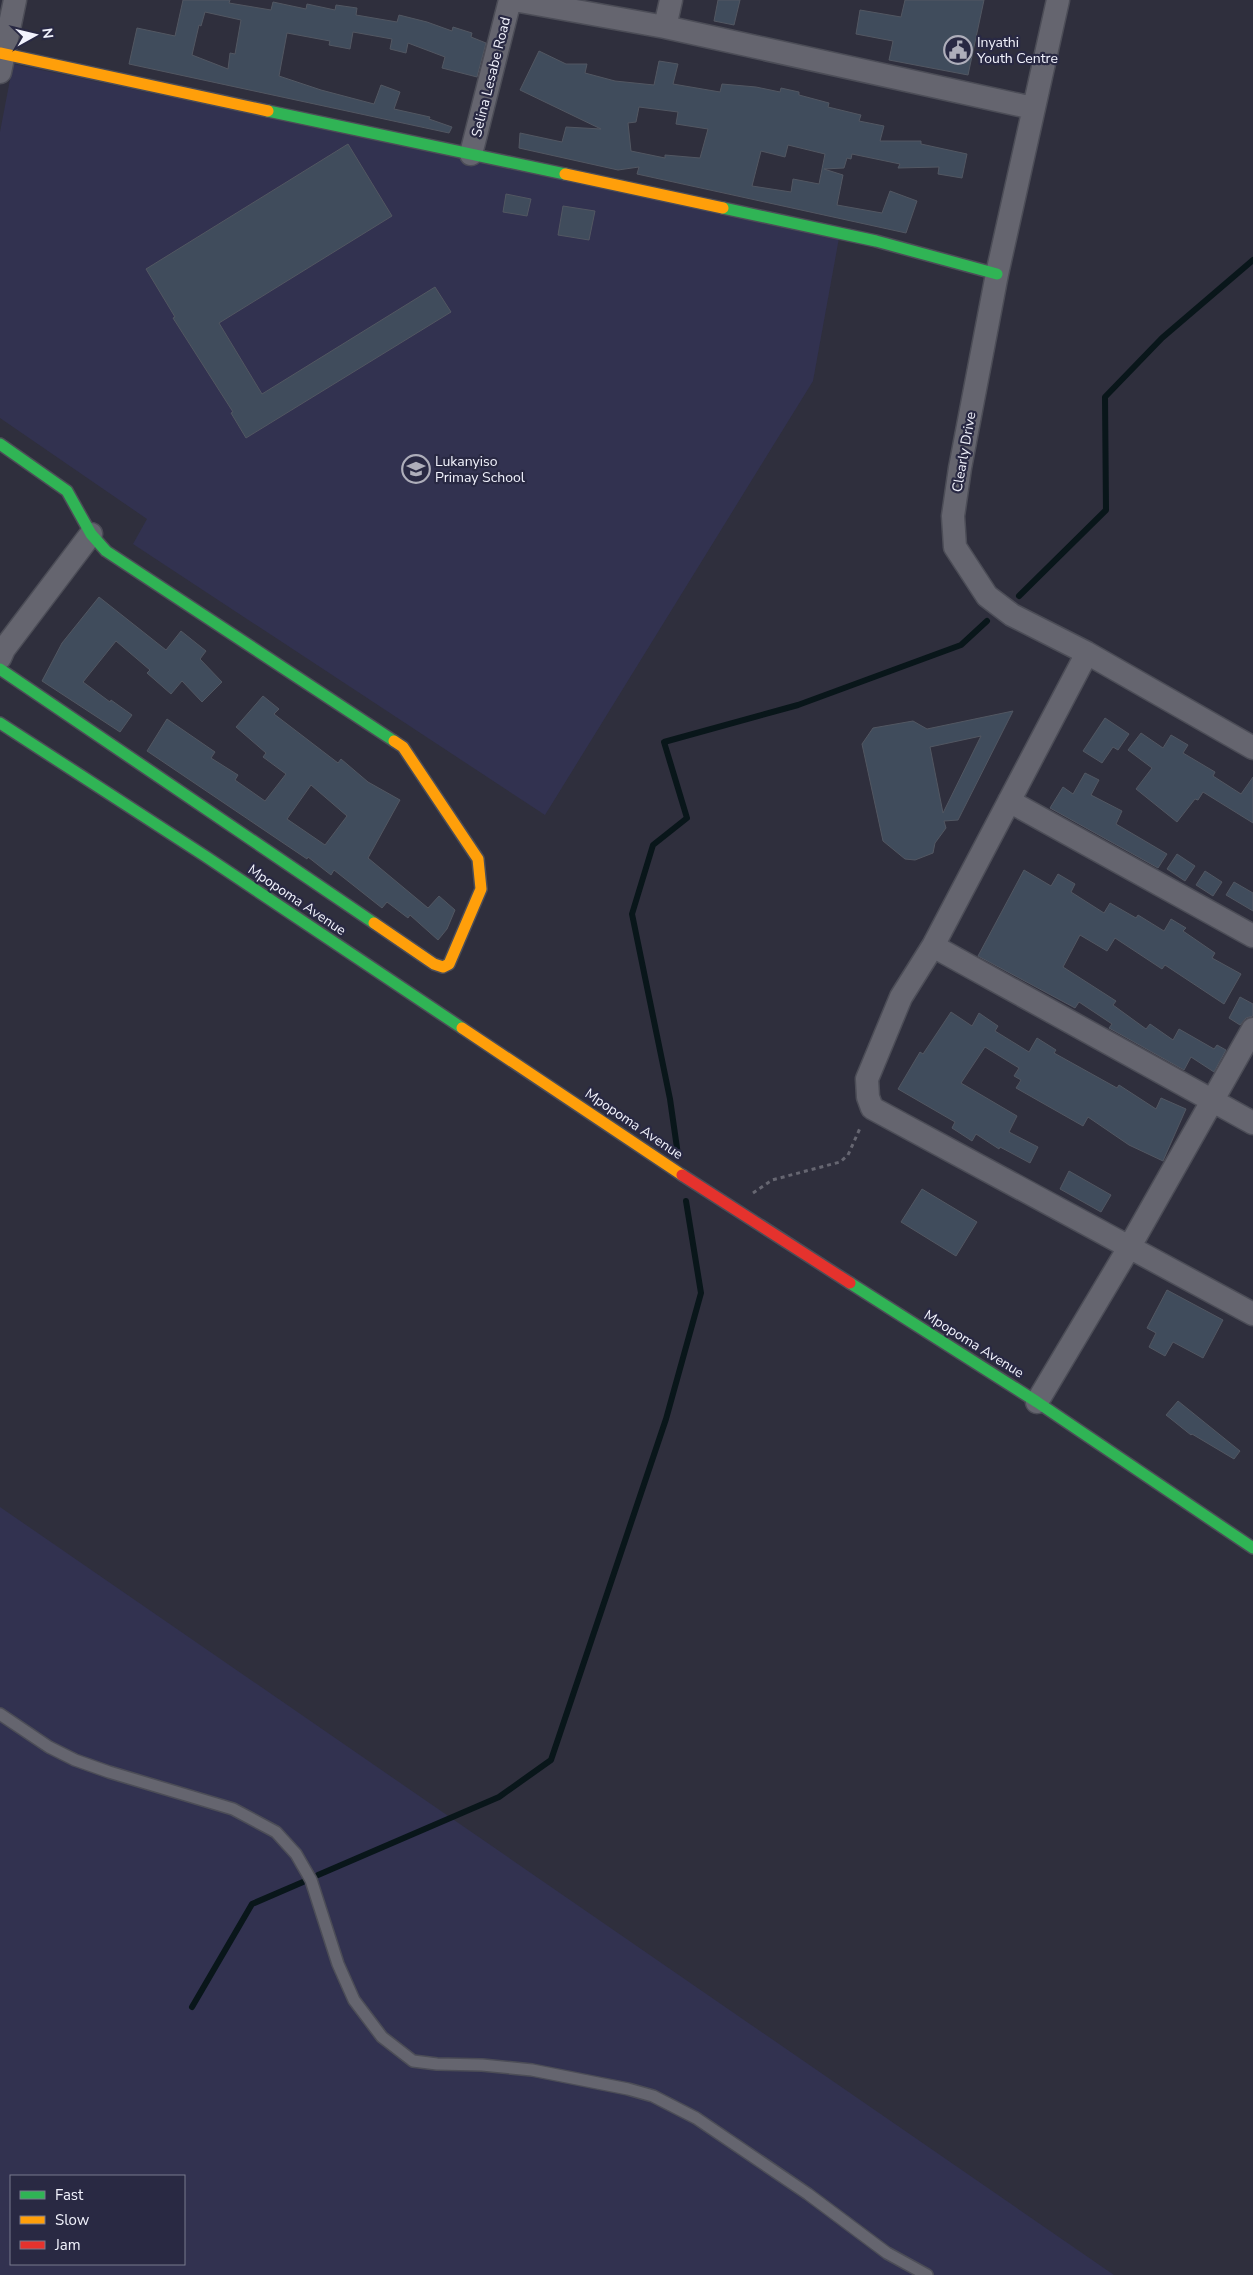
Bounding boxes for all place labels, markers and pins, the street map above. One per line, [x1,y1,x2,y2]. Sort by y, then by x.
place label: Inyathi Youth Centre [976,33,1058,68]
public building icon: Inyathi Youth Centre [943,35,973,65]
place label: Lukanyiso Primay School [435,452,526,487]
school or university icon: Lukanyiso Primay School [401,454,431,484]

